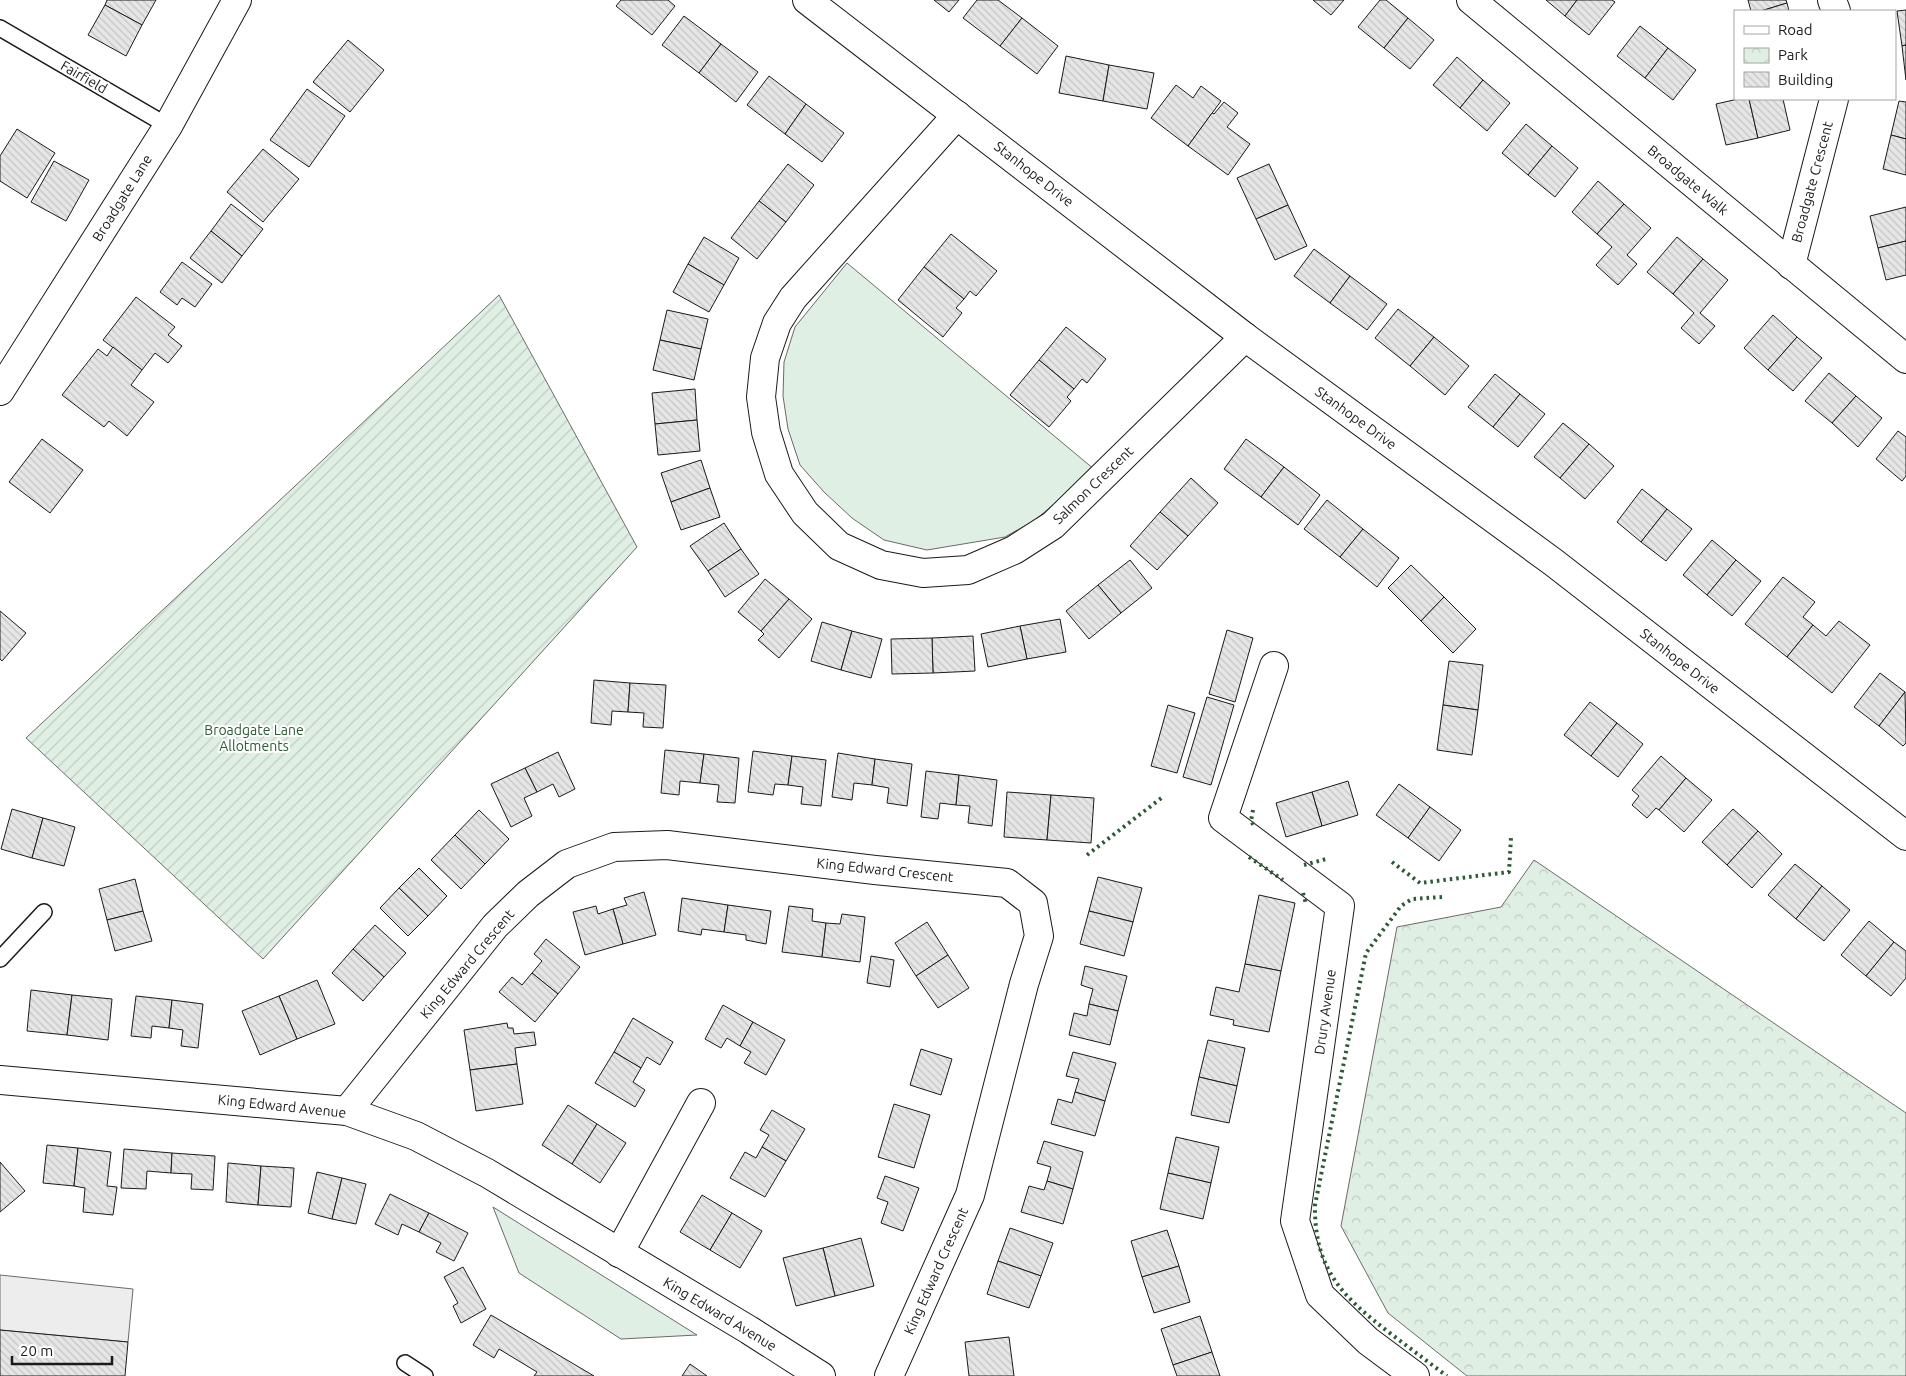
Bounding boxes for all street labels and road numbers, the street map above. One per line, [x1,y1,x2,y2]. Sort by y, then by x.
street label: Fairfield [58,57,110,97]
street label: Broadgate Crescent [1788,119,1836,244]
street label: Stanhope Drive [991,138,1077,210]
street label: Broadgate Walk [1645,142,1731,218]
street label: Broadgate Lane [89,152,155,244]
street label: Stanhope Drive [1312,383,1400,453]
street label: Salmon Crescent [1050,442,1137,527]
street label: Stanhope Drive [1637,625,1723,697]
street label: King Edward Crescent [816,855,955,885]
street label: King Edward Crescent [417,906,518,1022]
street label: Drury Avenue [1311,968,1339,1056]
street label: King Edward Avenue [217,1091,347,1121]
street label: King Edward Crescent [901,1204,971,1337]
street label: King Edward Avenue [660,1274,780,1354]

